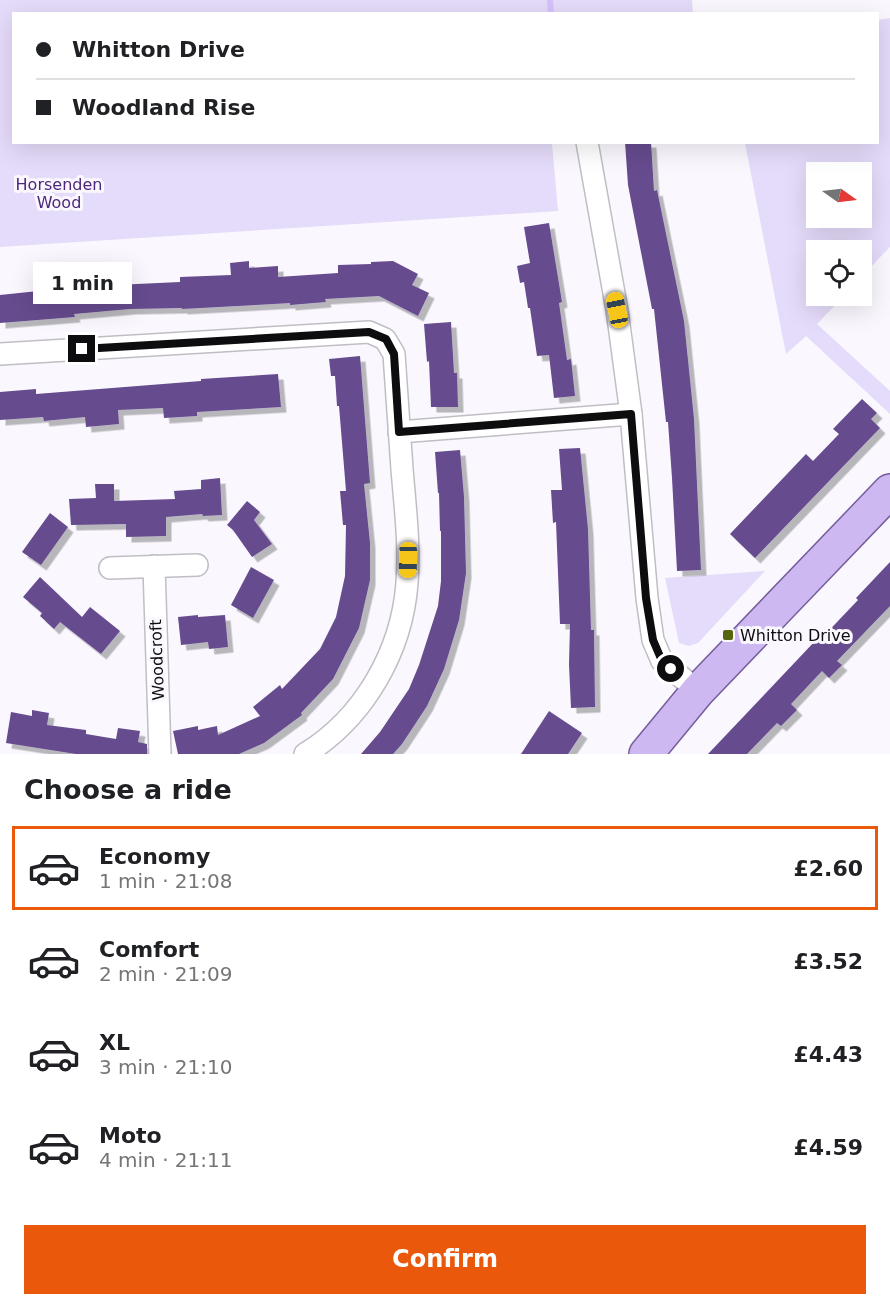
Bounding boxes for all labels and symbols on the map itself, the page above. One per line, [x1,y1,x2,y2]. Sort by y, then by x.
north arrow [806,162,872,228]
park label: Horsenden Wood [16,175,102,212]
callout: 1 min [32,262,132,304]
car [605,291,629,329]
route end [68,335,95,362]
car [399,542,417,578]
street label: Woodcroft [146,619,168,701]
place label: Whitton Drive [740,626,851,645]
marker: Whitton Drive [721,628,735,642]
route start [657,655,684,682]

